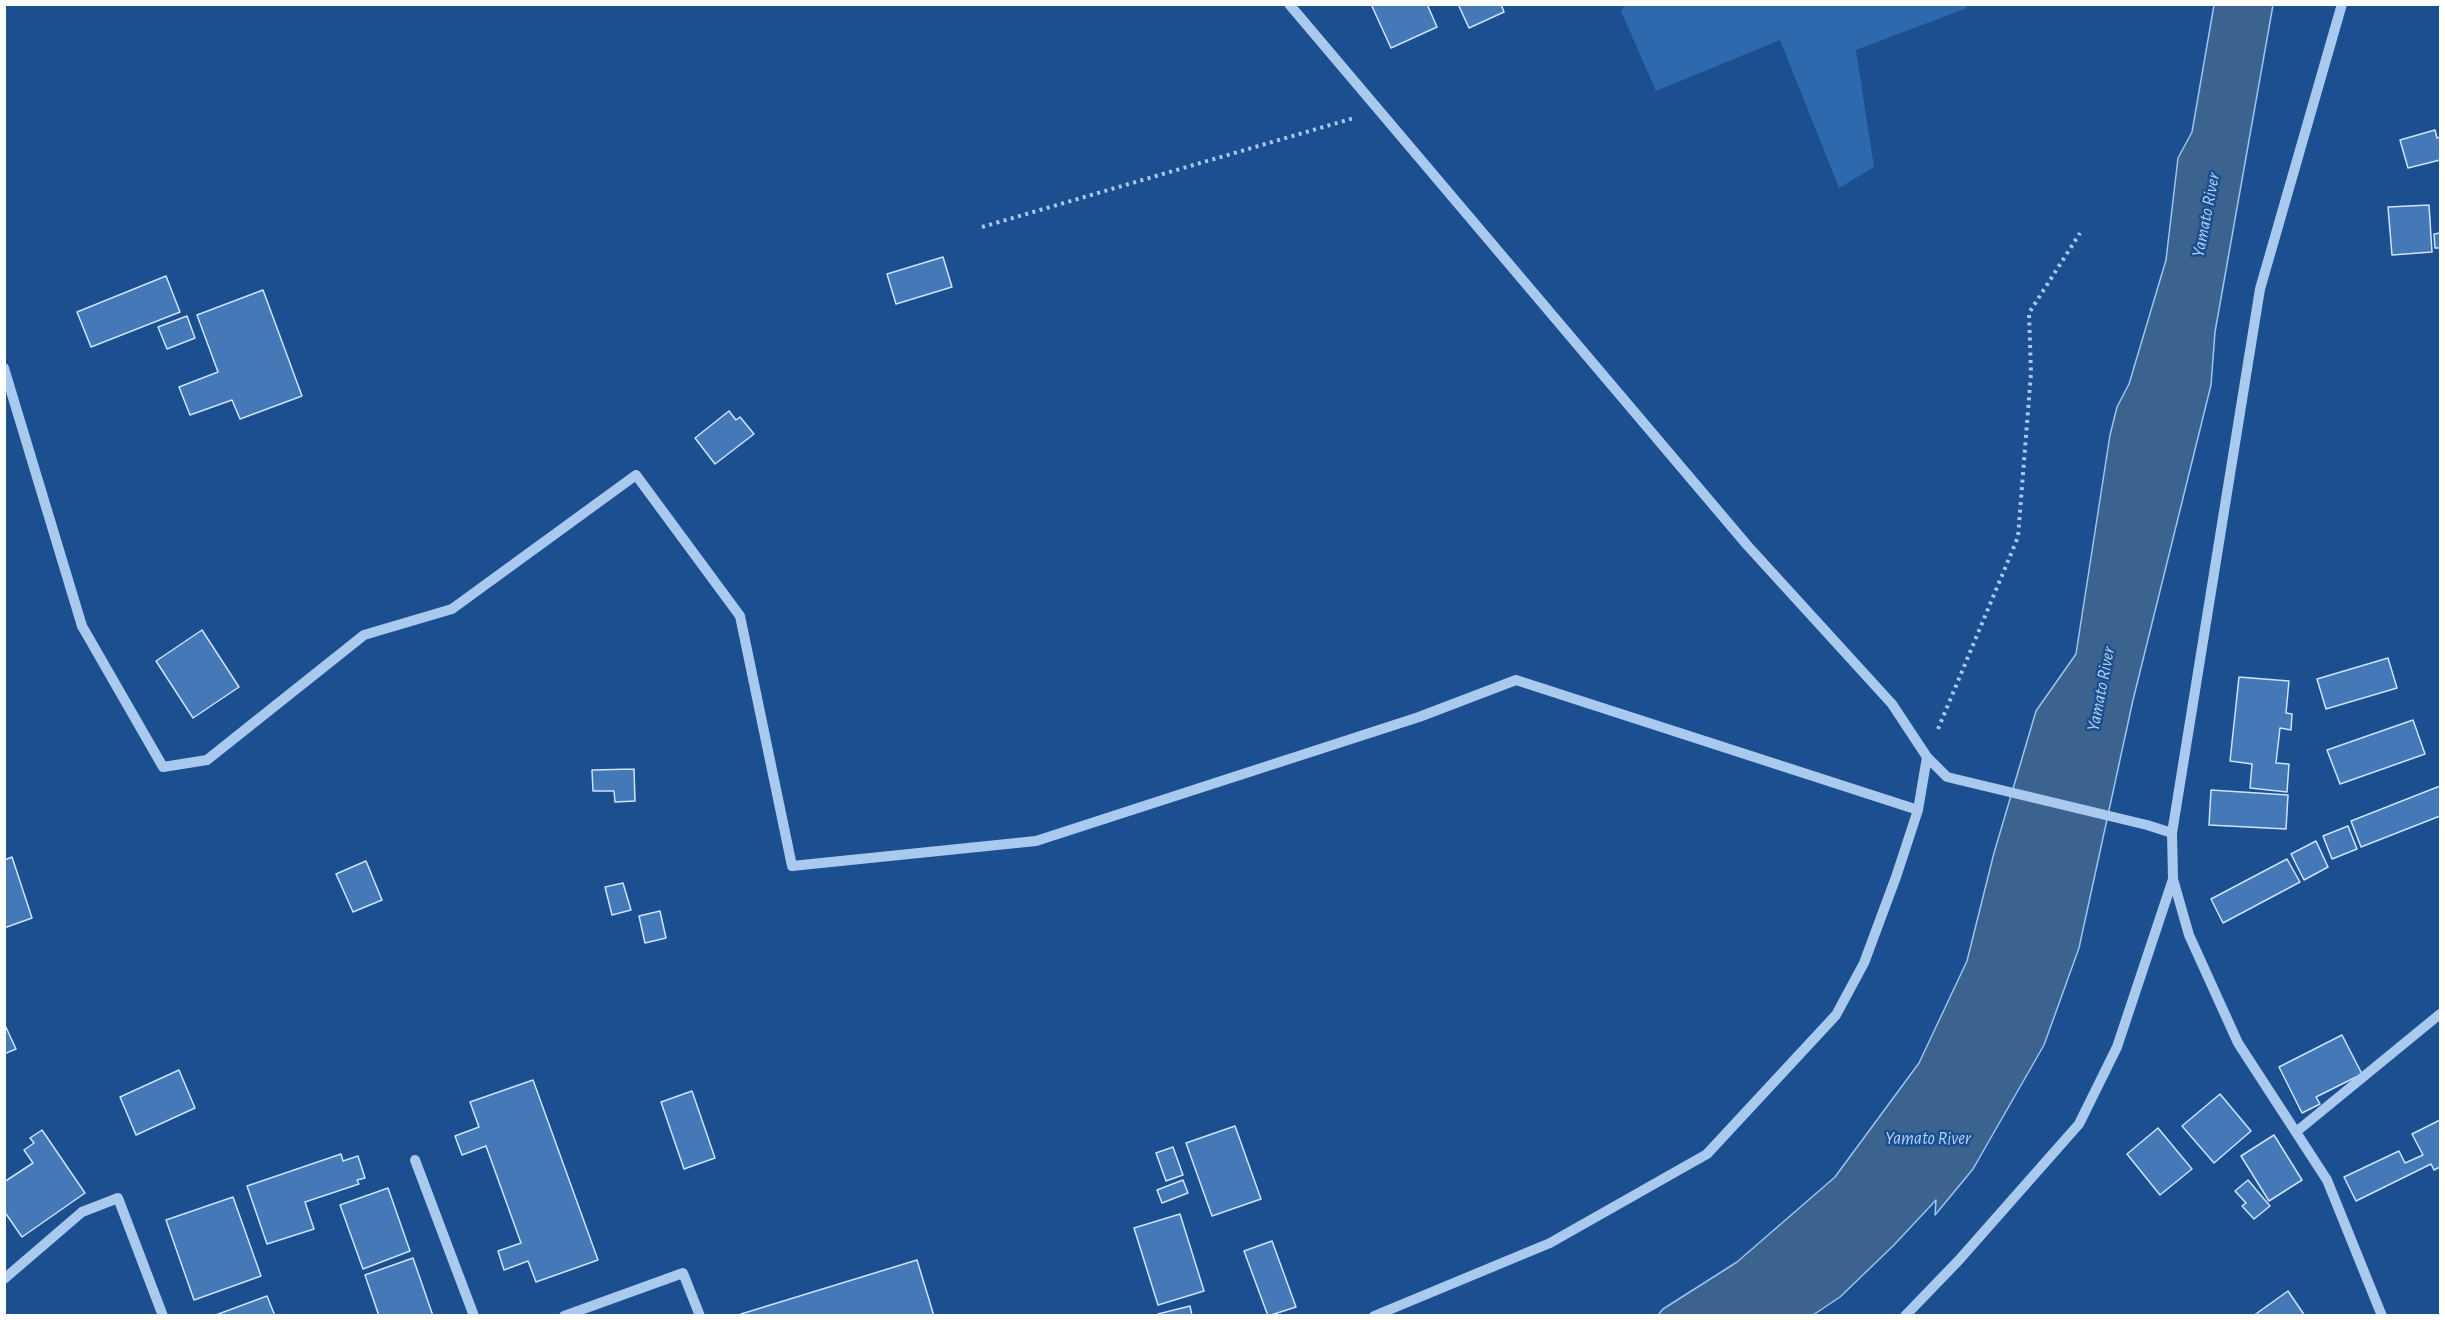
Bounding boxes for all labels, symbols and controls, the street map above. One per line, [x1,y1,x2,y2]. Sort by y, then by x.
water label: Yamato River [2187,171,2225,259]
water label: Yamato River [2082,645,2120,733]
water label: Yamato River [1885,1128,1971,1150]

